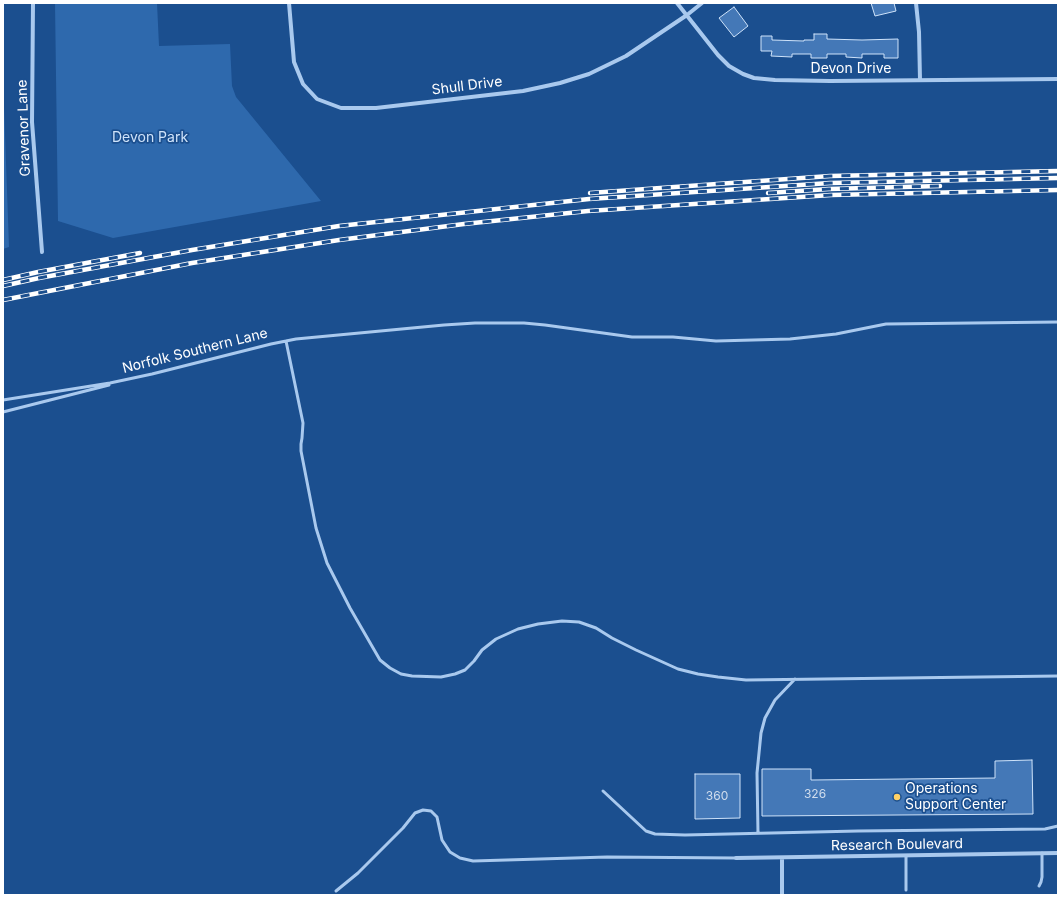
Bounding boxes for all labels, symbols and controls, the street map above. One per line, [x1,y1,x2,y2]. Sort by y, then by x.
street label: Devon Drive [811,61,891,77]
street label: Shull Drive [431,73,503,99]
street label: Gravenor Lane [14,79,34,177]
park label: Devon Park [112,130,188,146]
street label: Norfolk Southern Lane [121,325,269,377]
place label: Operations Support Center [905,781,1006,814]
house number: 326 [804,787,826,801]
house number: 360 [706,789,728,803]
marker: Operations Support Center [892,792,902,802]
street label: Research Boulevard [831,835,963,855]

